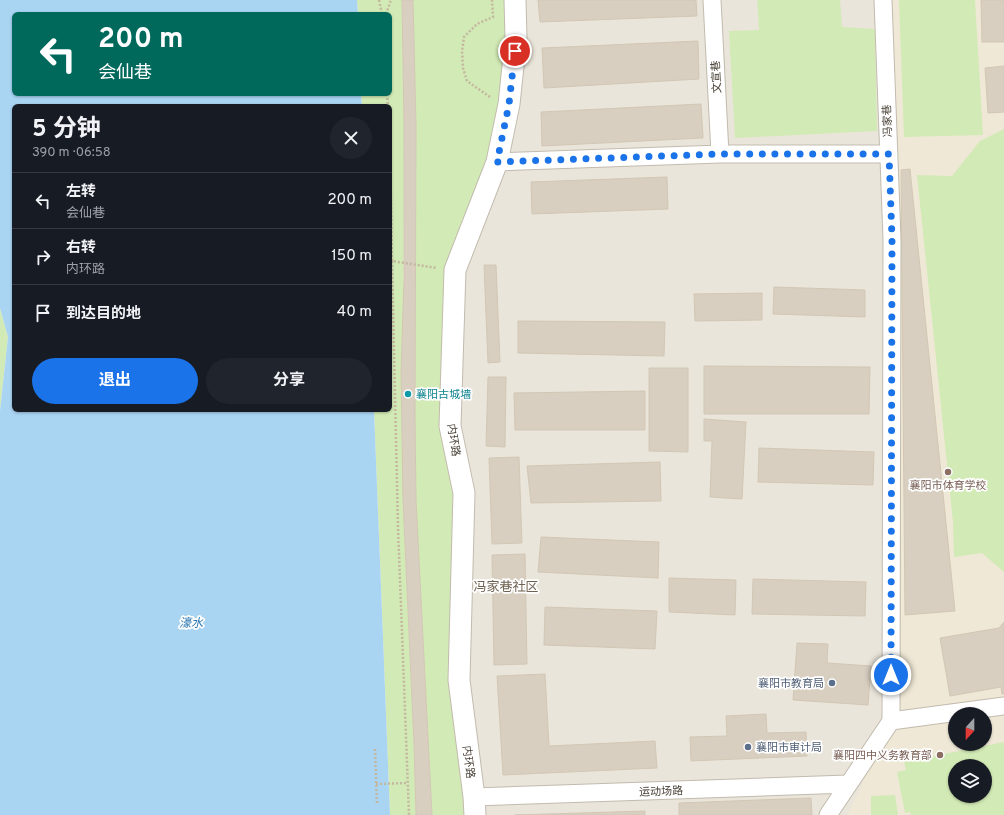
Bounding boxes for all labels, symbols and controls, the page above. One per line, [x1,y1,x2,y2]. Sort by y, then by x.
text: 200 m [98,22,184,58]
icon: left [32,28,84,80]
pin [498,34,532,68]
icon: arrive [504,40,526,62]
street label: 文宣巷 [709,60,725,94]
text: 会仙巷 [98,62,152,85]
street label: 冯家巷 [880,104,896,138]
text: 5 分钟 [32,115,101,145]
button: close [330,117,372,159]
text: 390 m · 06:58 [32,145,111,161]
text: 左转 [66,183,96,202]
icon: left [32,190,54,212]
text: 200 m [327,191,372,210]
text: 会仙巷 [66,206,105,222]
text: 右转 [66,239,96,258]
icon: right [32,246,54,268]
text: 150 m [331,247,372,266]
text: 内环路 [66,262,105,278]
icon: arrive [32,302,54,324]
text: 40 m [337,303,372,322]
text: 到达目的地 [66,305,141,324]
button: 退出 [32,358,198,404]
button: 分享 [206,358,372,404]
place label: 襄阳古城墙 [416,388,471,402]
marker: 襄阳古城墙 [403,389,413,399]
street label: 内环路 [444,423,463,458]
marker: 襄阳市体育学校 [943,467,953,477]
place label: 襄阳市体育学校 [910,479,987,493]
district label: 冯家巷社区 [473,579,539,596]
water label: 濠水 [179,616,204,632]
position arrow [870,654,912,696]
place label: 襄阳市教育局 [758,677,824,691]
marker: 襄阳市教育局 [827,678,837,688]
north arrow [948,707,992,751]
map controls [948,707,992,803]
place label: 襄阳市审计局 [756,741,822,755]
marker: 襄阳市审计局 [743,742,753,752]
street label: 内环路 [459,745,477,779]
place label: 襄阳四中义务教育部 [833,749,932,763]
marker: 襄阳四中义务教育部 [935,750,945,760]
button: layers [948,759,992,803]
street label: 运动场路 [639,784,683,800]

